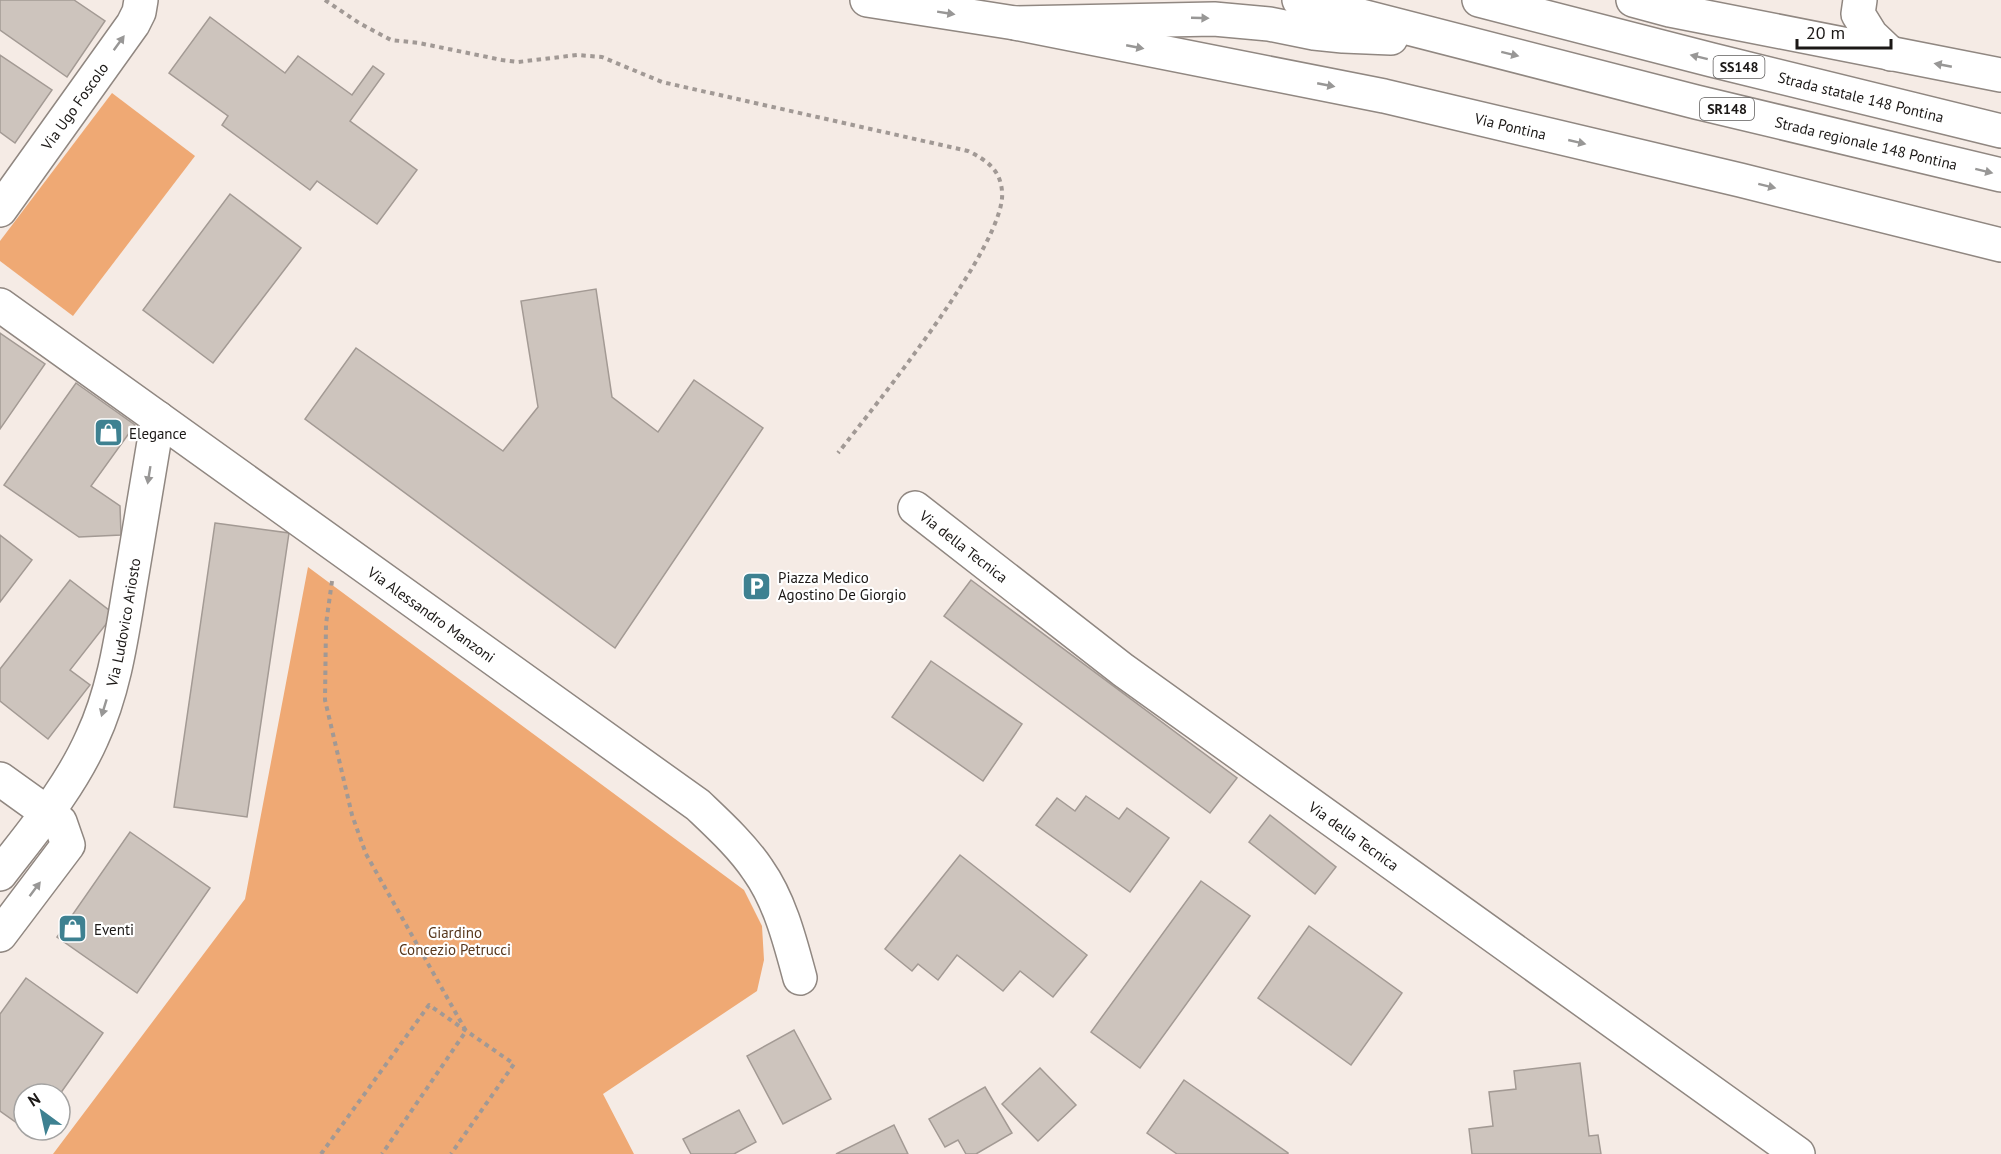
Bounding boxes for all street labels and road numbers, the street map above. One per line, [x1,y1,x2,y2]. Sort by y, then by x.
road number: SS148 [1714,56,1764,78]
street label: Via Ugo Foscolo [36,58,112,154]
street label: Strada statale 148 Pontina [1776,67,1946,126]
road number: SR148 [1700,98,1754,120]
street label: Via Pontina [1472,108,1548,143]
street label: Strada regionale 148 Pontina [1773,112,1959,174]
street label: Via della Tecnica [915,505,1012,586]
street label: Via Ludovico Ariosto [101,557,144,689]
street label: Via Alessandro Manzoni [363,562,499,666]
street label: Via della Tecnica [1304,796,1403,874]

